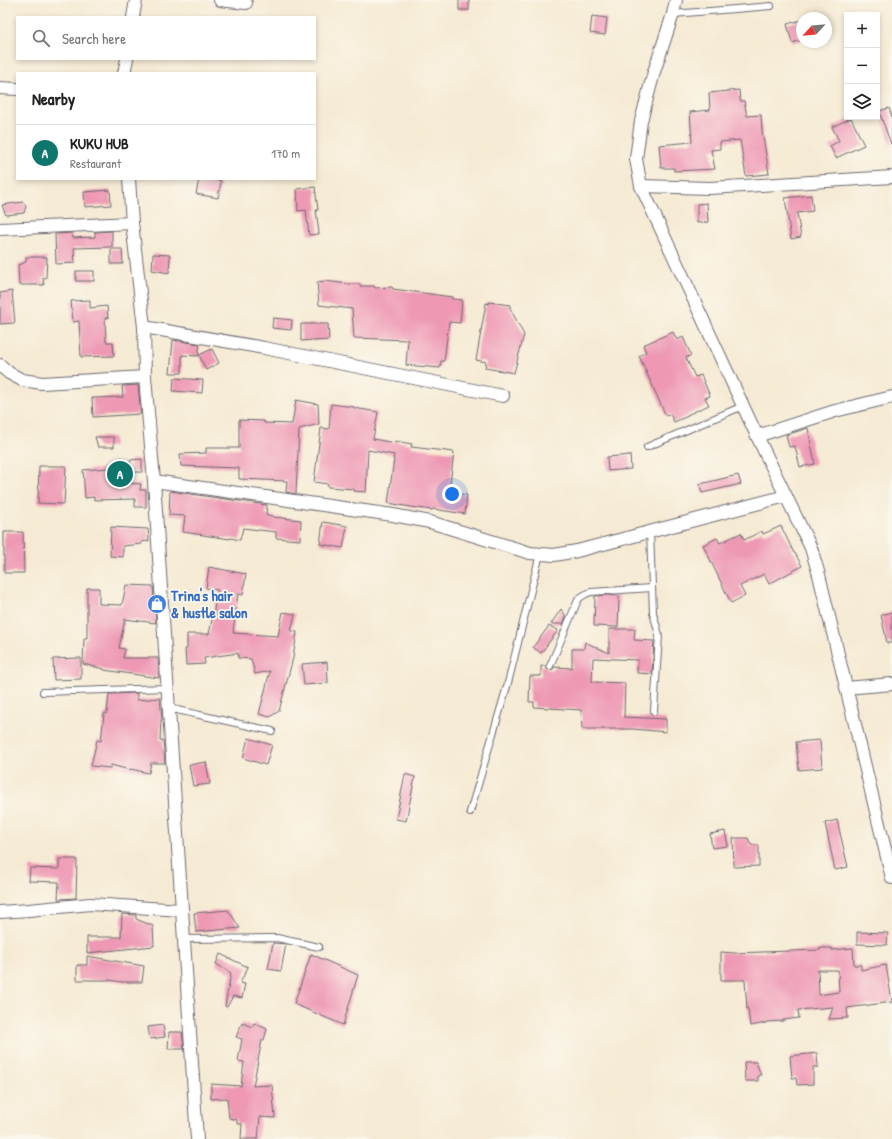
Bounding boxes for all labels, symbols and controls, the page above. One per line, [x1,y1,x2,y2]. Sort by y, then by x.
north arrow [796,12,832,48]
map controls [844,12,880,120]
button: + [844,12,880,48]
search box [16,16,316,60]
icon: search [30,27,52,49]
text: Search here [62,28,126,49]
button: − [844,48,880,84]
button: layers [844,84,880,120]
text: Nearby [32,87,75,110]
text: KUKU HUB [70,133,129,154]
text: A [42,144,48,162]
text: 170 m [271,144,300,162]
text: Restaurant [70,154,121,172]
pin: A [107,459,133,489]
your location [442,484,462,504]
place label: Trina's hair & hustle salon [170,585,248,623]
shop icon: Trina's hair & hustle salon [146,593,168,615]

